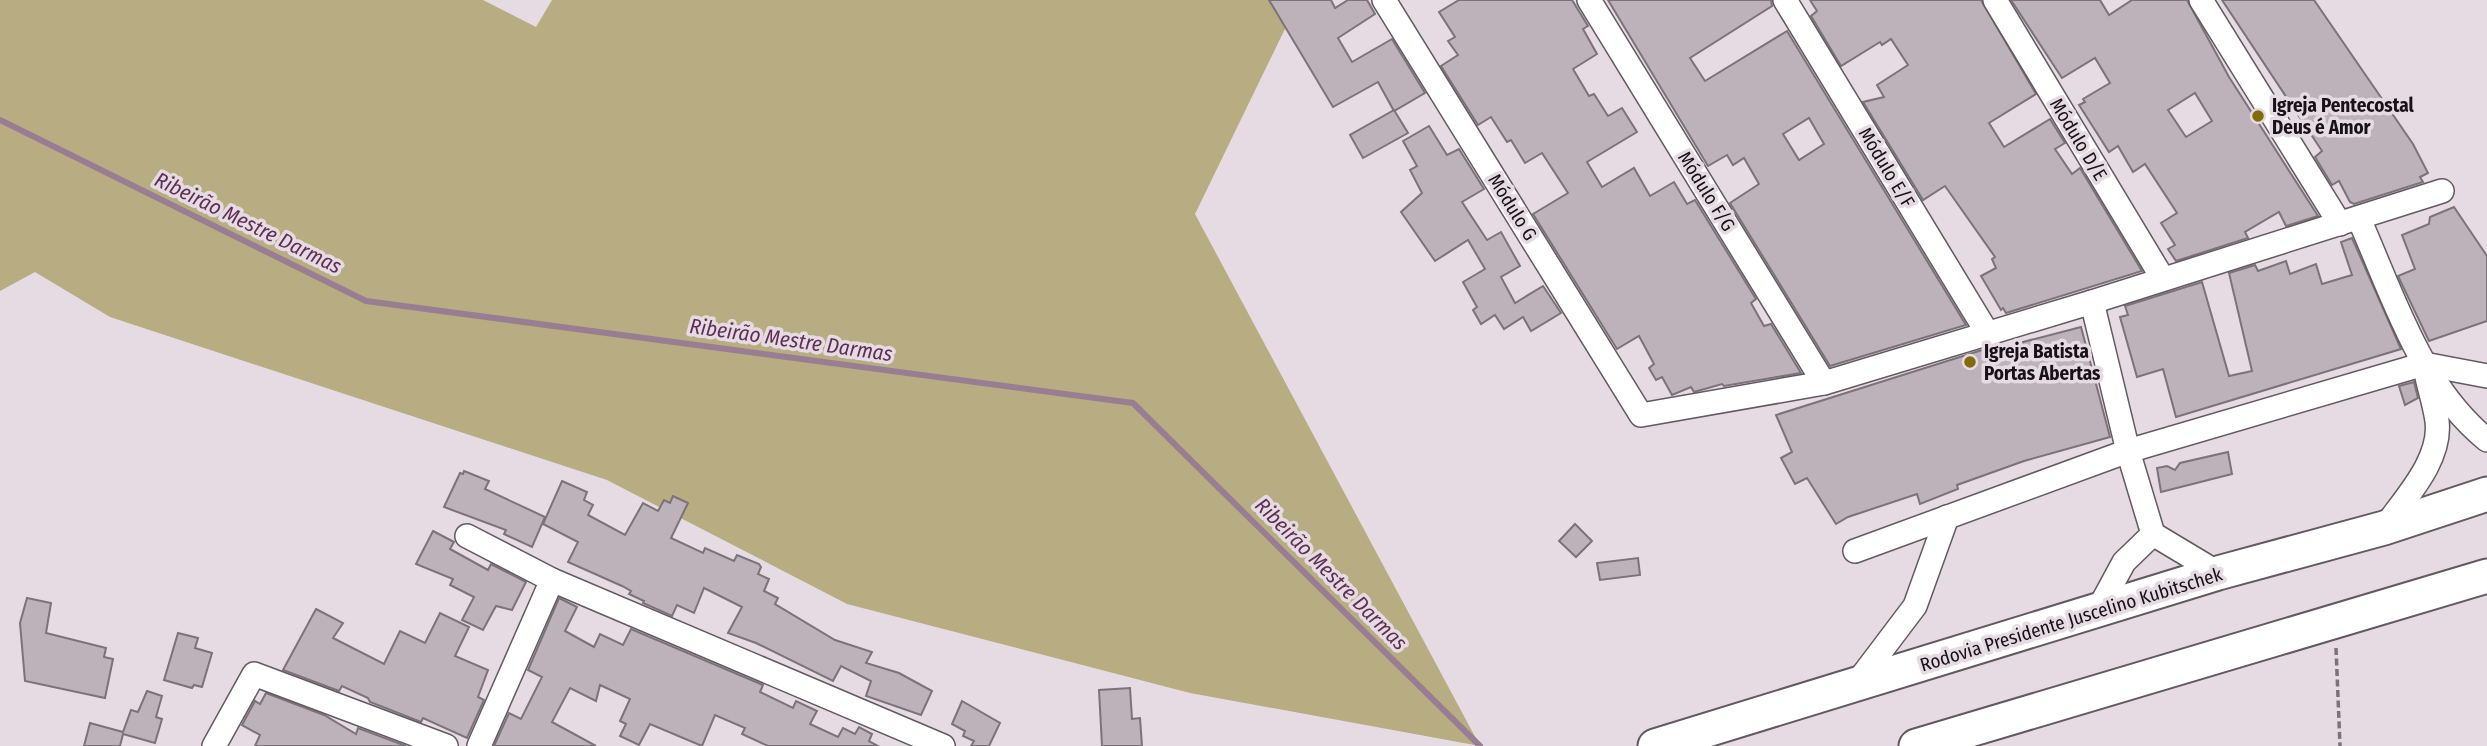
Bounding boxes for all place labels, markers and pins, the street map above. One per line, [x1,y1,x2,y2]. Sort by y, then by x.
place label: Igreja Pentecostal Deus é Amor [2272,94,2414,139]
marker: Igreja Pentecostal Deus é Amor [2250,108,2266,124]
place label: Igreja Batista Portas Abertas [1984,340,2101,385]
marker: Igreja Batista Portas Abertas [1962,354,1978,370]

